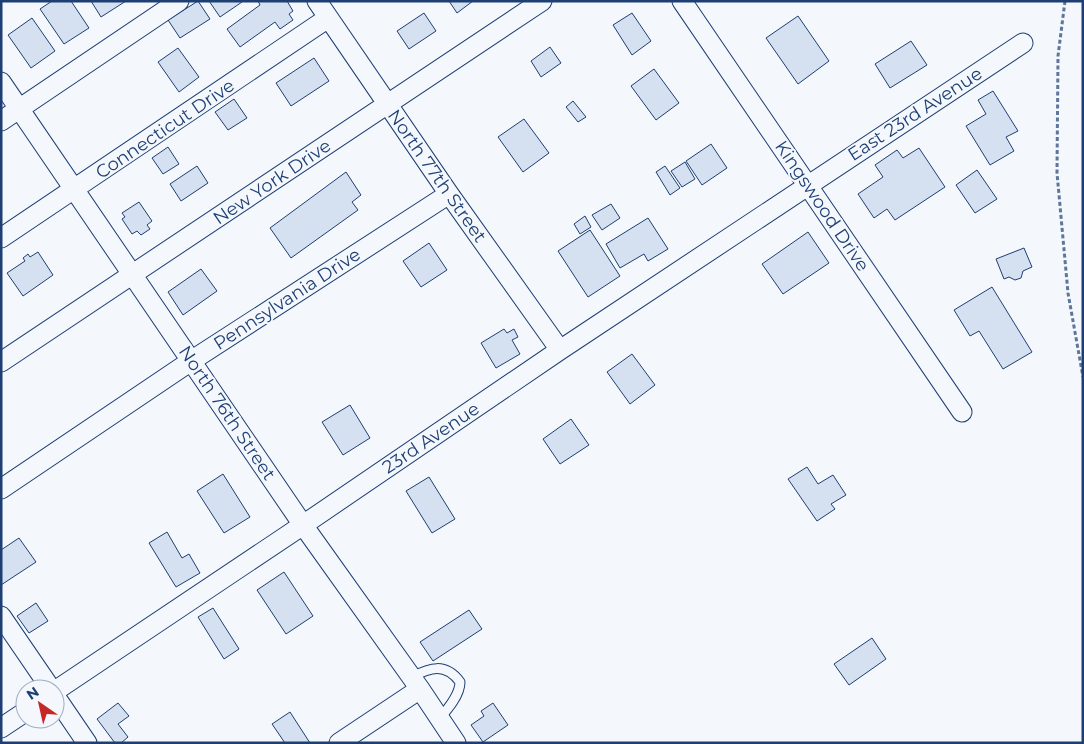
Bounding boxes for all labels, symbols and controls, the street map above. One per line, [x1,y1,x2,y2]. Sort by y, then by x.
street label: East 23rd Avenue [844,62,986,166]
street label: Connecticut Drive [91,74,239,184]
street label: North 77th Street [383,105,491,247]
street label: New York Drive [209,134,335,229]
street label: Kingswood Drive [770,136,874,276]
street label: Pennsylvania Drive [209,243,365,355]
street label: North 76th Street [174,342,280,484]
street label: 23rd Avenue [378,397,484,478]
north arrow [15,679,65,729]
text: N [23,683,42,704]

